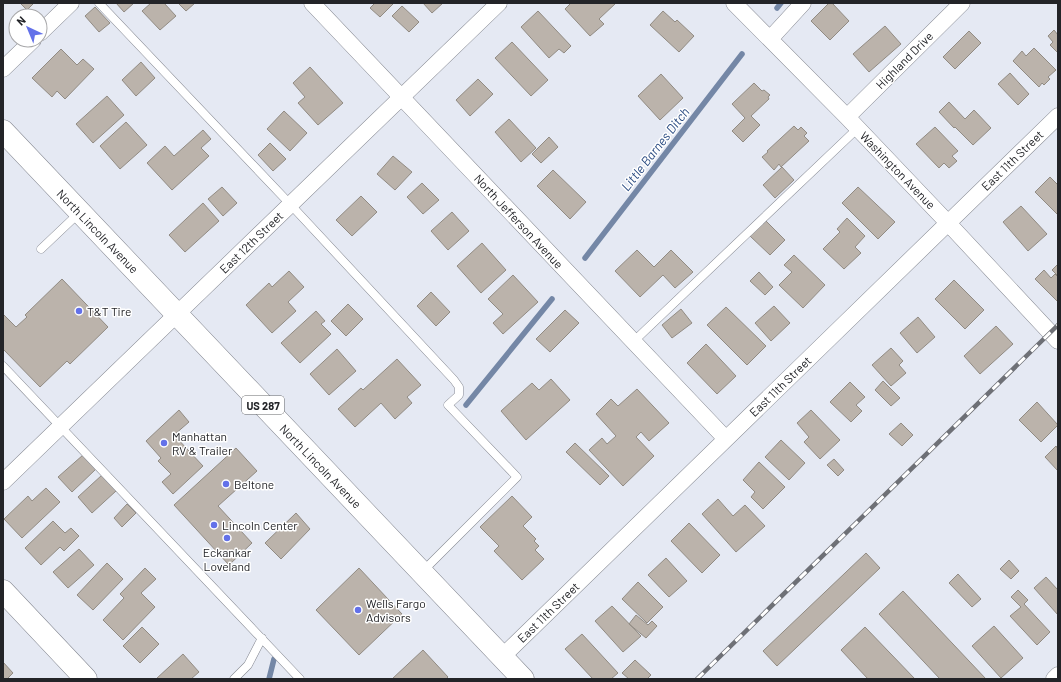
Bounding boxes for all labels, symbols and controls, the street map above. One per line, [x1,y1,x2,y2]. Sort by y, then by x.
north arrow [8,8,48,48]
text: N [14,13,28,28]
street label: Highland Drive [873,29,935,91]
water label: Little Barnes Ditch [617,104,693,194]
street label: East 11th Street [978,127,1046,193]
street label: Washington Avenue [858,128,938,212]
street label: North Jefferson Avenue [472,171,566,271]
street label: North Lincoln Avenue [54,186,142,276]
street label: East 12th Street [216,208,286,276]
place label: T&T Tire [87,304,131,318]
marker: T&T Tire [74,306,84,316]
street label: East 11th Street [746,353,814,419]
road number: US 287 [242,396,284,414]
street label: North Lincoln Avenue [277,421,365,511]
place label: Manhattan RV & Trailer [172,429,233,457]
marker: Manhattan RV & Trailer [159,438,169,448]
place label: Beltone [234,477,274,491]
marker: Beltone [221,479,231,489]
place label: Lincoln Center [222,518,298,532]
marker: Lincoln Center [209,520,219,530]
marker: Eckankar Loveland [222,533,232,543]
place label: Eckankar Loveland [203,545,252,573]
street label: East 11th Street [514,579,582,645]
place label: Wells Fargo Advisors [366,596,426,624]
marker: Wells Fargo Advisors [353,605,363,615]

